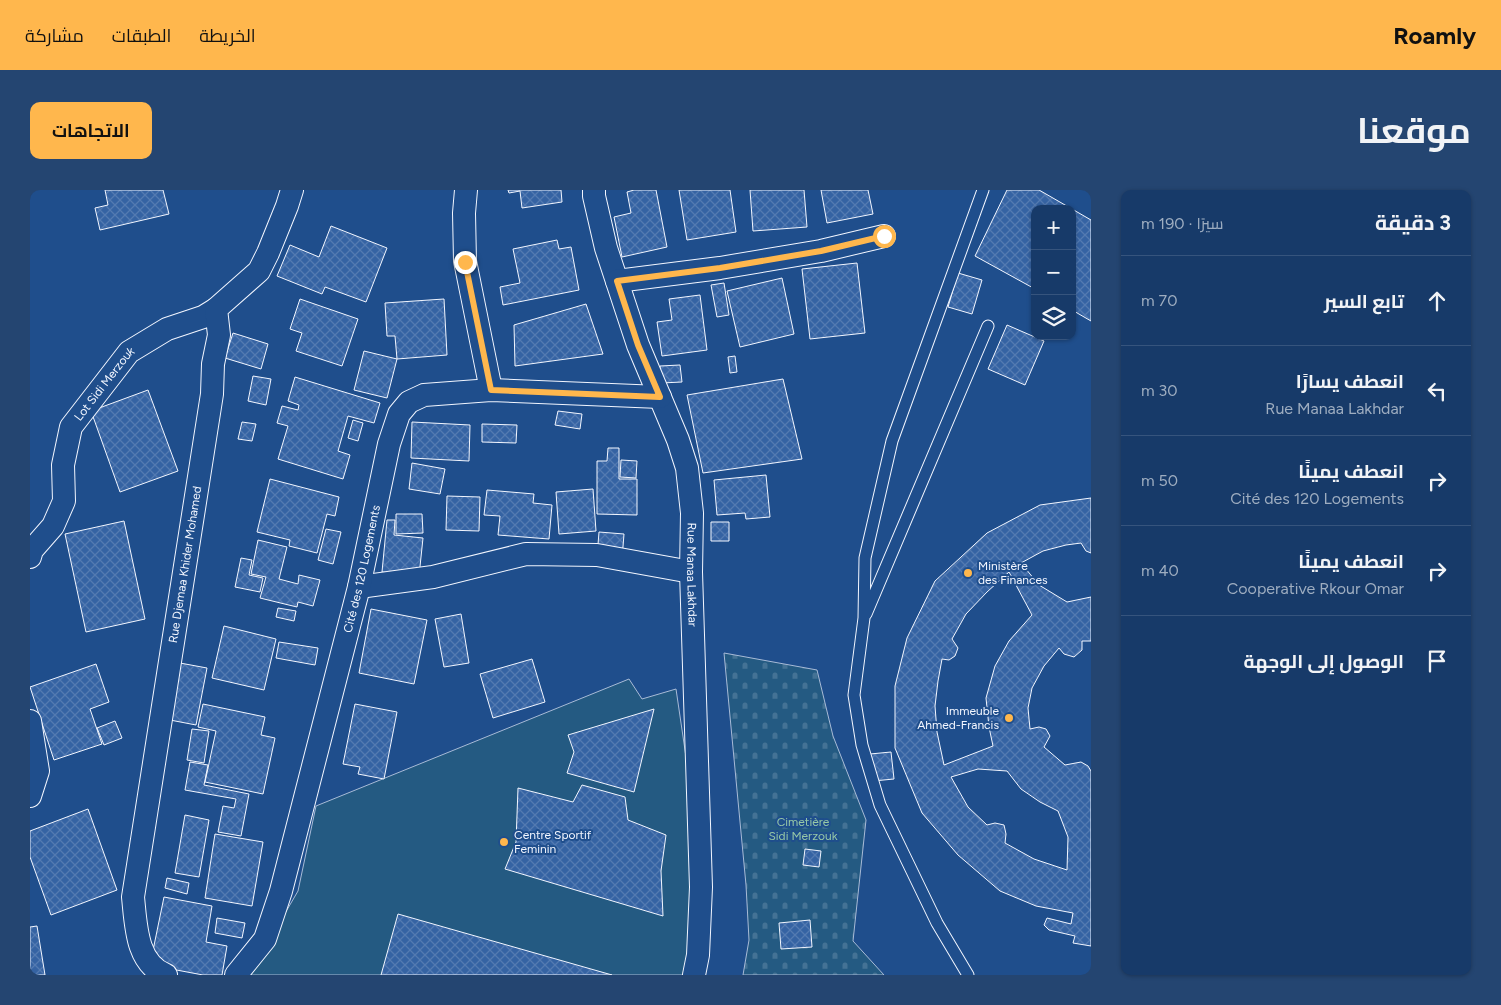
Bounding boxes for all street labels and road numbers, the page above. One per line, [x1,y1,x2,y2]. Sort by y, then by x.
street label: Lot Sidi Merzouk [71,343,137,424]
street label: Rue Djemaa Khider Mohamed [166,485,204,644]
street label: Cité des 120 Logements [341,503,383,634]
street label: Rue Manaa Lakhdar [684,523,700,627]

